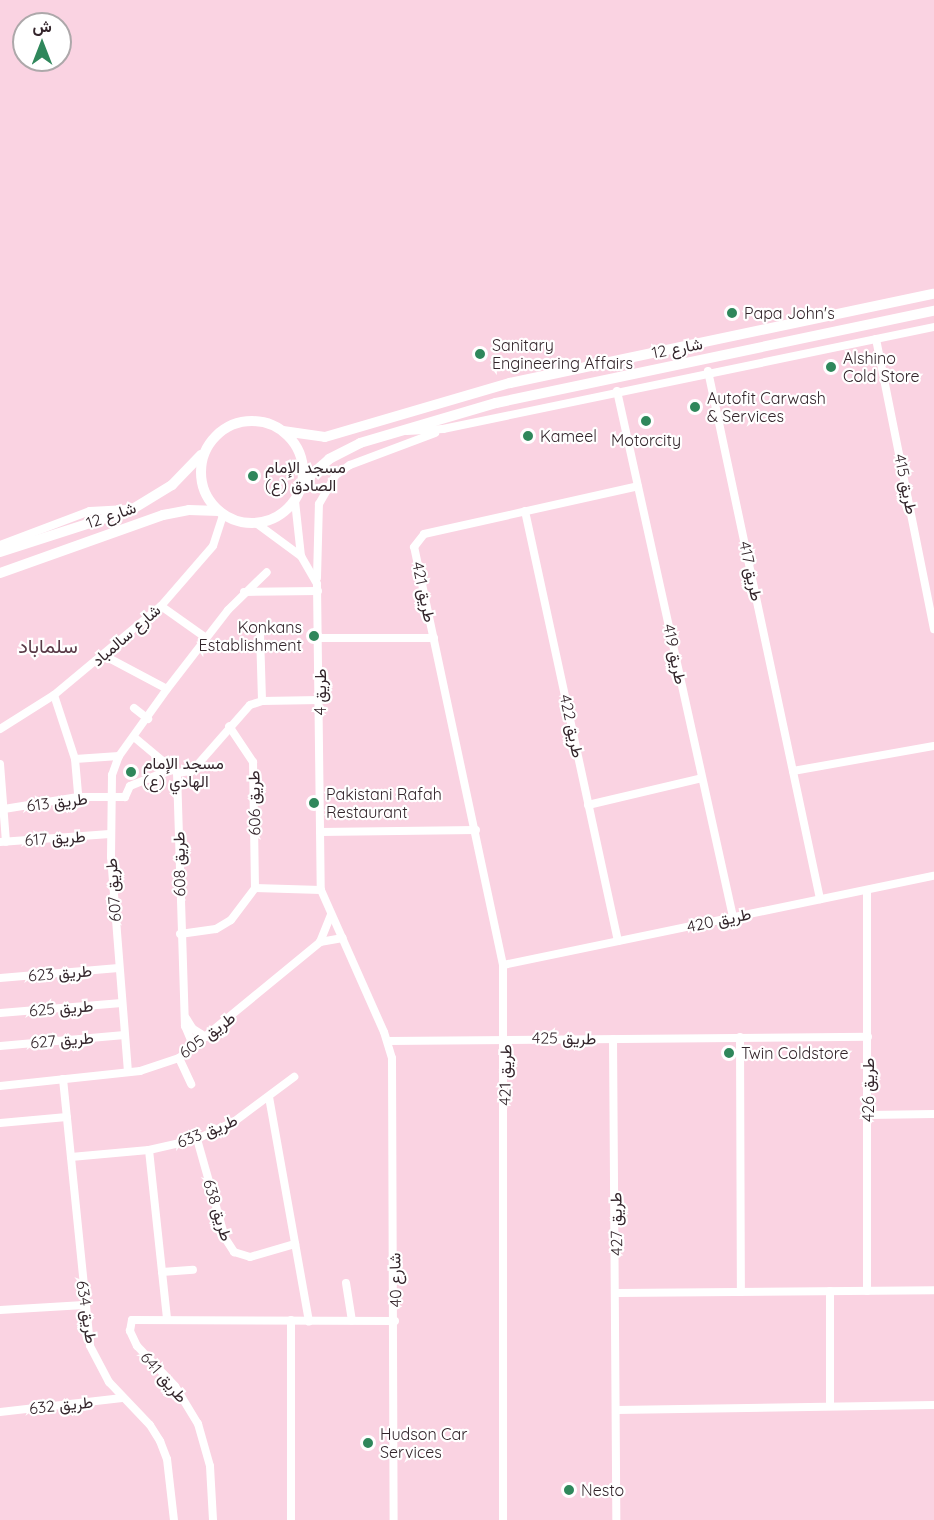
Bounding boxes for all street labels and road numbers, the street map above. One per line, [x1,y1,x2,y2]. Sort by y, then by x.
street label: شارع 12 [650,334,704,362]
street label: طريق 415 [890,452,922,516]
street label: شارع 12 [84,498,138,532]
street label: طريق 417 [735,539,767,603]
street label: طريق 421 [408,560,440,624]
street label: شارع سالمباد [88,600,164,670]
street label: طريق 419 [659,622,691,686]
street label: طريق 4 [310,669,330,715]
street label: طريق 422 [556,692,588,760]
street label: طريق 606 [244,770,264,836]
street label: طريق 613 [25,789,89,815]
street label: طريق 617 [24,826,86,850]
street label: طريق 608 [169,831,189,897]
street label: طريق 607 [101,858,125,922]
street label: طريق 420 [685,904,753,936]
street label: طريق 623 [27,961,93,985]
street label: طريق 625 [28,996,94,1020]
street label: طريق 605 [175,1008,239,1062]
street label: طريق 627 [29,1028,95,1052]
street label: طريق 425 [532,1028,596,1048]
street label: طريق 421 [495,1044,515,1106]
street label: طريق 426 [858,1058,878,1122]
street label: طريق 633 [174,1110,240,1152]
street label: طريق 638 [199,1177,237,1243]
street label: طريق 427 [606,1192,626,1256]
street label: شارع 40 [385,1253,405,1307]
street label: طريق 634 [73,1279,101,1345]
street label: طريق 641 [137,1348,191,1406]
street label: طريق 632 [28,1392,94,1418]

